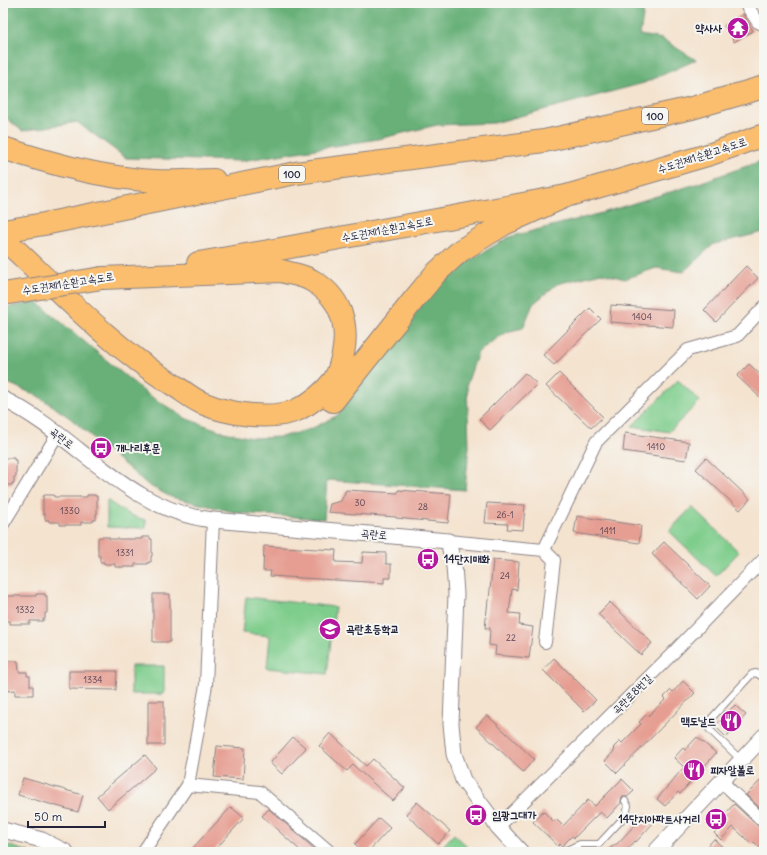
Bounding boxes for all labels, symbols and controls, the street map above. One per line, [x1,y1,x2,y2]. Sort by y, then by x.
temple icon: 약사사 [725,15,751,41]
place label: 약사사 [695,21,722,35]
road number: 100 [642,108,668,124]
street label: 수도권제1순환고속도로 [656,134,748,176]
road number: 100 [279,166,305,182]
street label: 수도권제1순환고속도로 [340,213,434,245]
street label: 수도권제1순환고속도로 [21,269,115,297]
house number: 1404 [632,311,652,322]
street label: 곡란로 [47,424,77,452]
bus stop icon: 개나리후문 [88,435,114,461]
place label: 개나리후문 [115,441,160,455]
house number: 1410 [647,441,665,452]
house number: 30 [354,497,366,508]
house number: 28 [418,501,428,512]
house number: 1330 [60,505,80,516]
house number: 26-1 [496,509,514,520]
house number: 1411 [600,525,616,536]
street label: 곡란로 [360,526,388,542]
bus stop icon: 14단지매화 [415,546,441,572]
house number: 1331 [116,547,134,558]
place label: 14단지매화 [444,552,490,566]
house number: 24 [500,570,510,581]
house number: 1332 [16,604,34,615]
school or university icon: 곡란초등학교 [317,616,343,642]
place label: 곡란초등학교 [346,622,399,636]
house number: 22 [506,632,516,643]
street label: 곡란로8번길 [609,671,655,717]
house number: 1334 [84,674,103,685]
restaurant icon: 맥도날드 [718,708,744,734]
place label: 맥도날드 [681,714,716,728]
restaurant icon: 피자알볼로 [681,757,707,783]
place label: 피자알볼로 [710,763,754,777]
bus stop icon: 임광그대가 [463,802,489,828]
scale bar [28,803,105,829]
bus stop icon: 14단지아파트사거리 [703,806,729,832]
place label: 임광그대가 [492,808,536,822]
text: 50 m [34,809,63,824]
place label: 14단지아파트사거리 [618,812,700,826]

